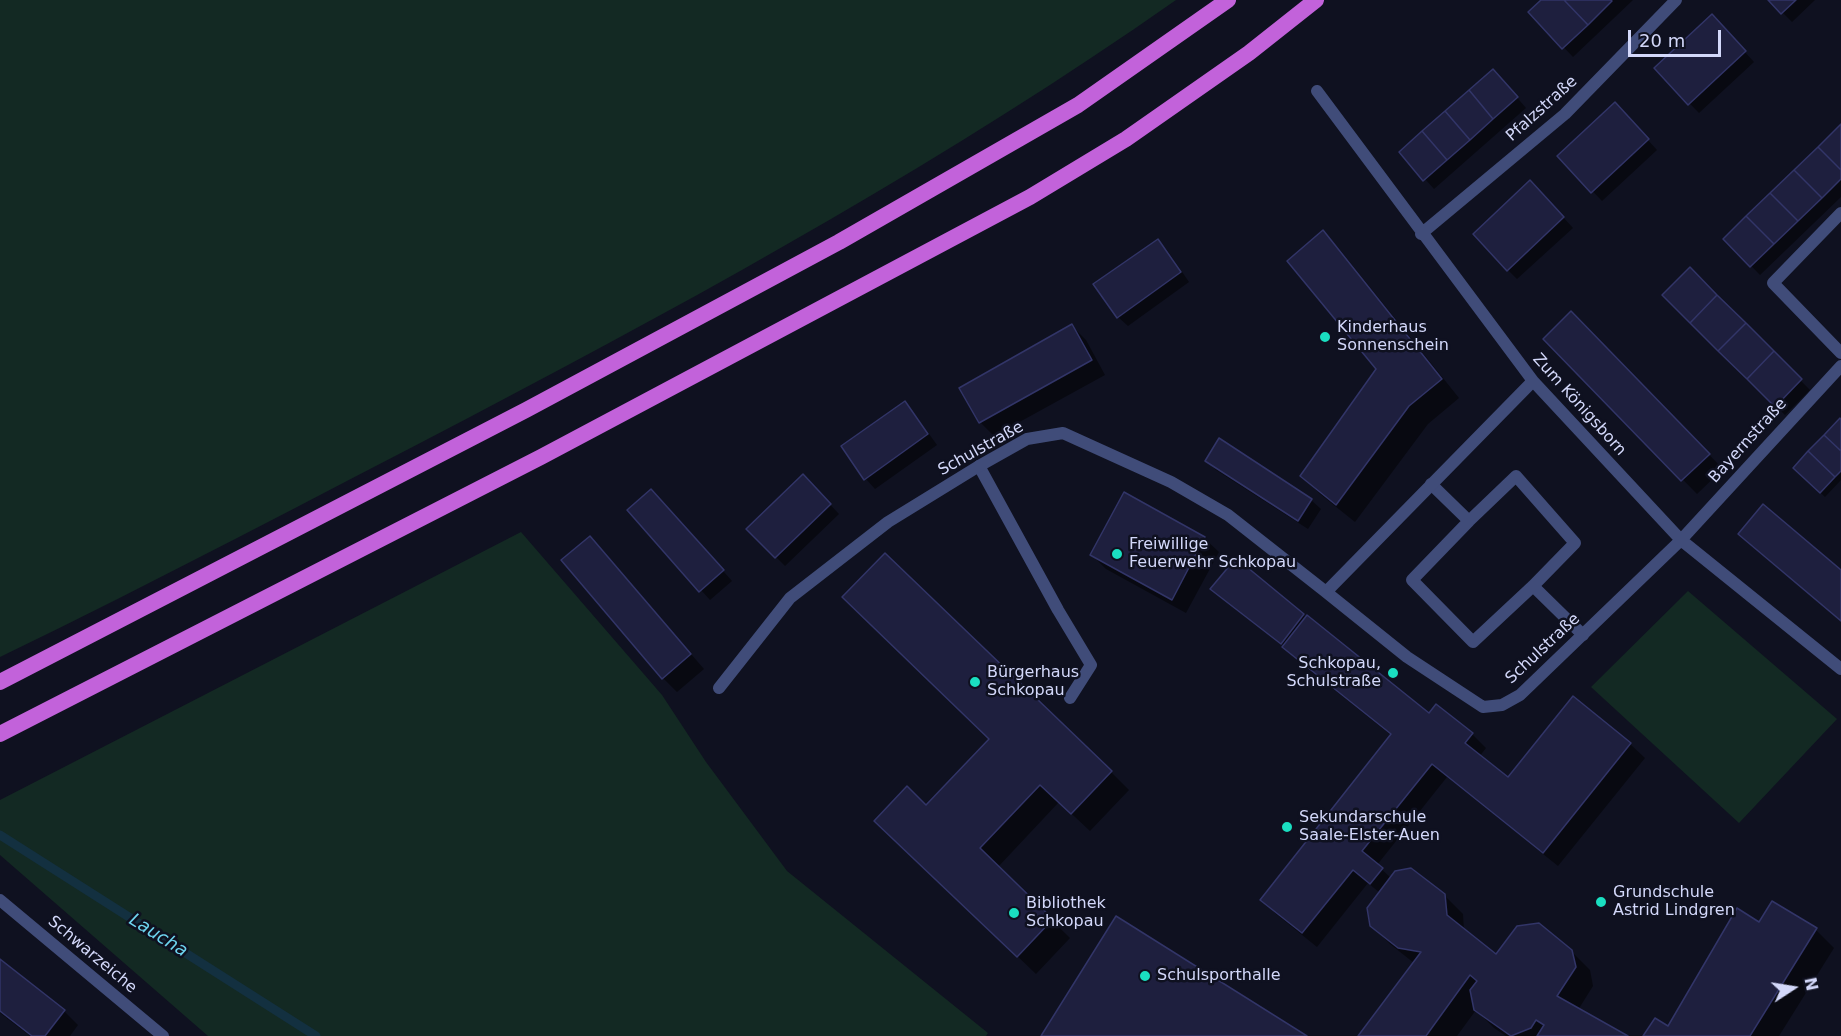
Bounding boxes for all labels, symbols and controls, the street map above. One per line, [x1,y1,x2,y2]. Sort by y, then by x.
scale bar [1631,18,1724,56]
text: 20 m [1639,30,1685,51]
street label: Pfalzstraße [1503,72,1581,146]
place label: Kinderhaus Sonnenschein [1337,318,1449,356]
marker: Kinderhaus Sonnenschein [1318,330,1332,344]
street label: Zum Königsborn [1528,350,1630,460]
street label: Bayernstraße [1705,395,1791,487]
street label: Schulstraße [935,418,1027,480]
place label: Freiwillige Feuerwehr Schkopau [1129,535,1296,573]
marker: Freiwillige Feuerwehr Schkopau [1110,547,1124,561]
street label: Schulstraße [1502,610,1584,688]
place label: Schkopau, Schulstraße [1286,654,1381,692]
place label: Bürgerhaus Schkopau [987,663,1079,701]
marker: Schkopau, Schulstraße [1386,666,1400,680]
marker: Bürgerhaus Schkopau [968,675,982,689]
place label: Sekundarschule Saale-Elster-Auen [1299,808,1440,846]
marker: Sekundarschule Saale-Elster-Auen [1280,820,1294,834]
place label: Grundschule Astrid Lindgren [1613,883,1735,921]
place label: Bibliothek Schkopau [1026,894,1106,932]
marker: Grundschule Astrid Lindgren [1594,895,1608,909]
marker: Bibliothek Schkopau [1007,906,1021,920]
water label: Laucha [125,910,191,962]
street label: Schwarzeiche [44,912,140,998]
north arrow [1763,958,1823,1018]
place label: Schulsporthalle [1157,966,1280,986]
marker: Schulsporthalle [1138,969,1152,983]
text: N [1800,976,1822,993]

